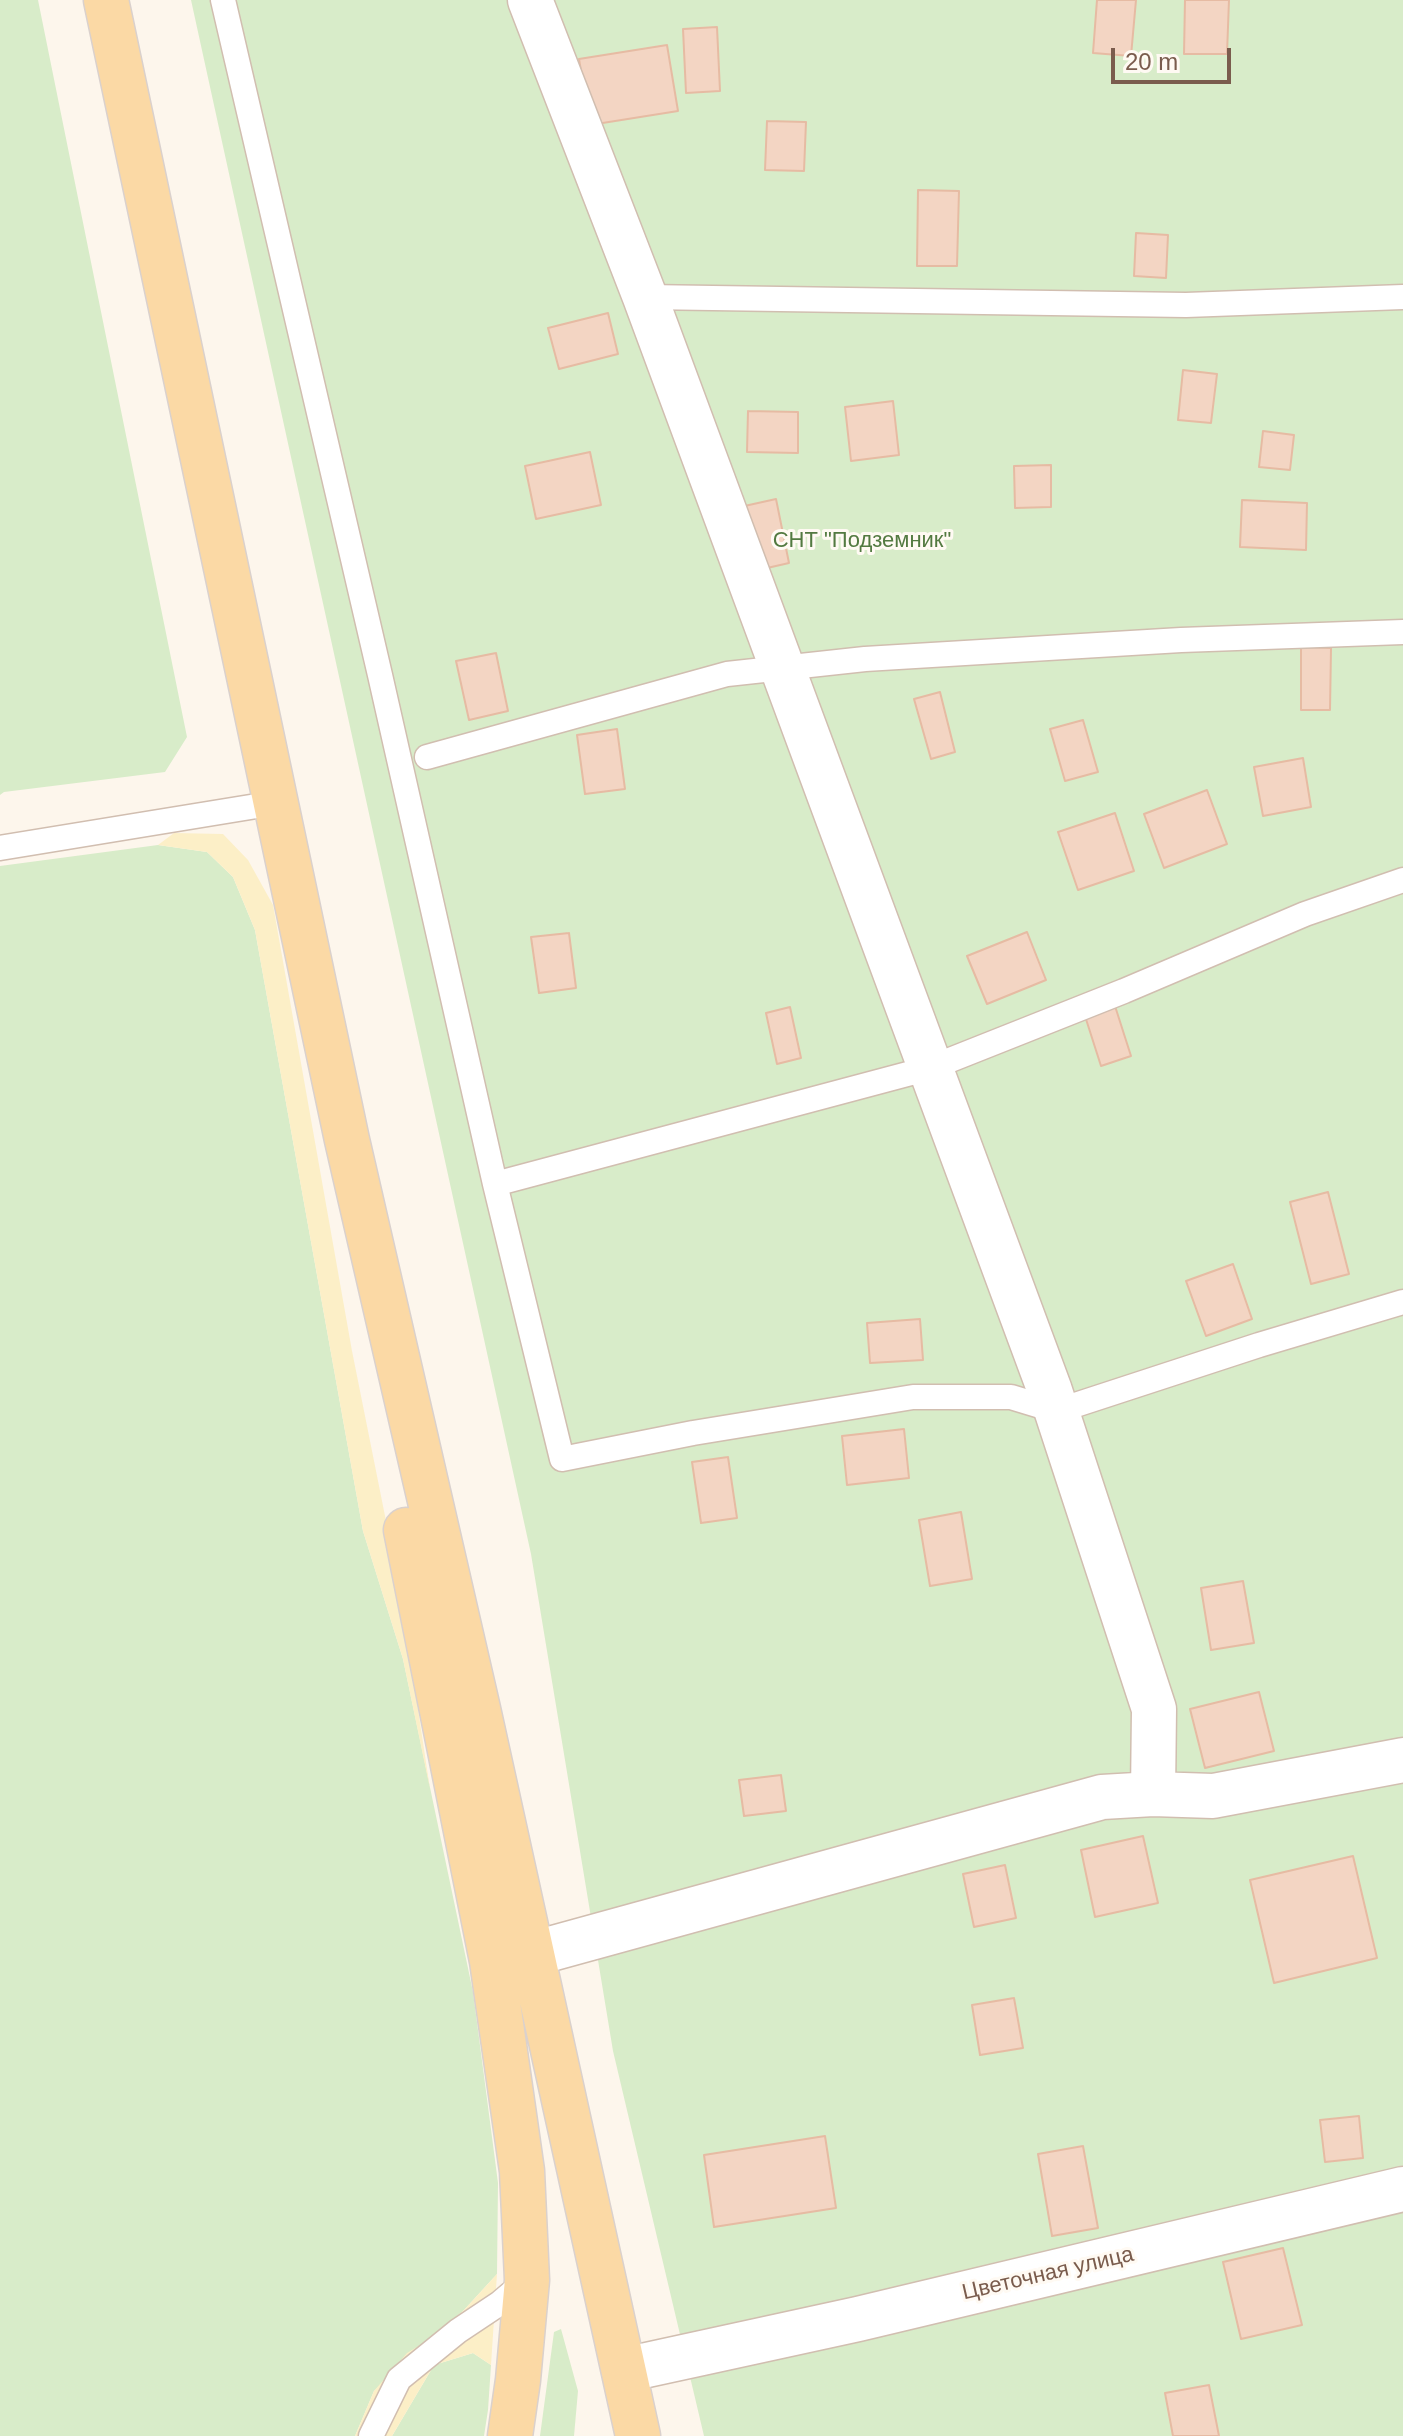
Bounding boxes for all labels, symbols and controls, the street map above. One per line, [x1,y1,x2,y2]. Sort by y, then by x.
scale bar [1115,32,1235,82]
text: 20 m [1125,48,1178,75]
park label: СНТ "Подземник" [773,528,951,554]
street label: Цветочная улица [960,2241,1136,2307]

